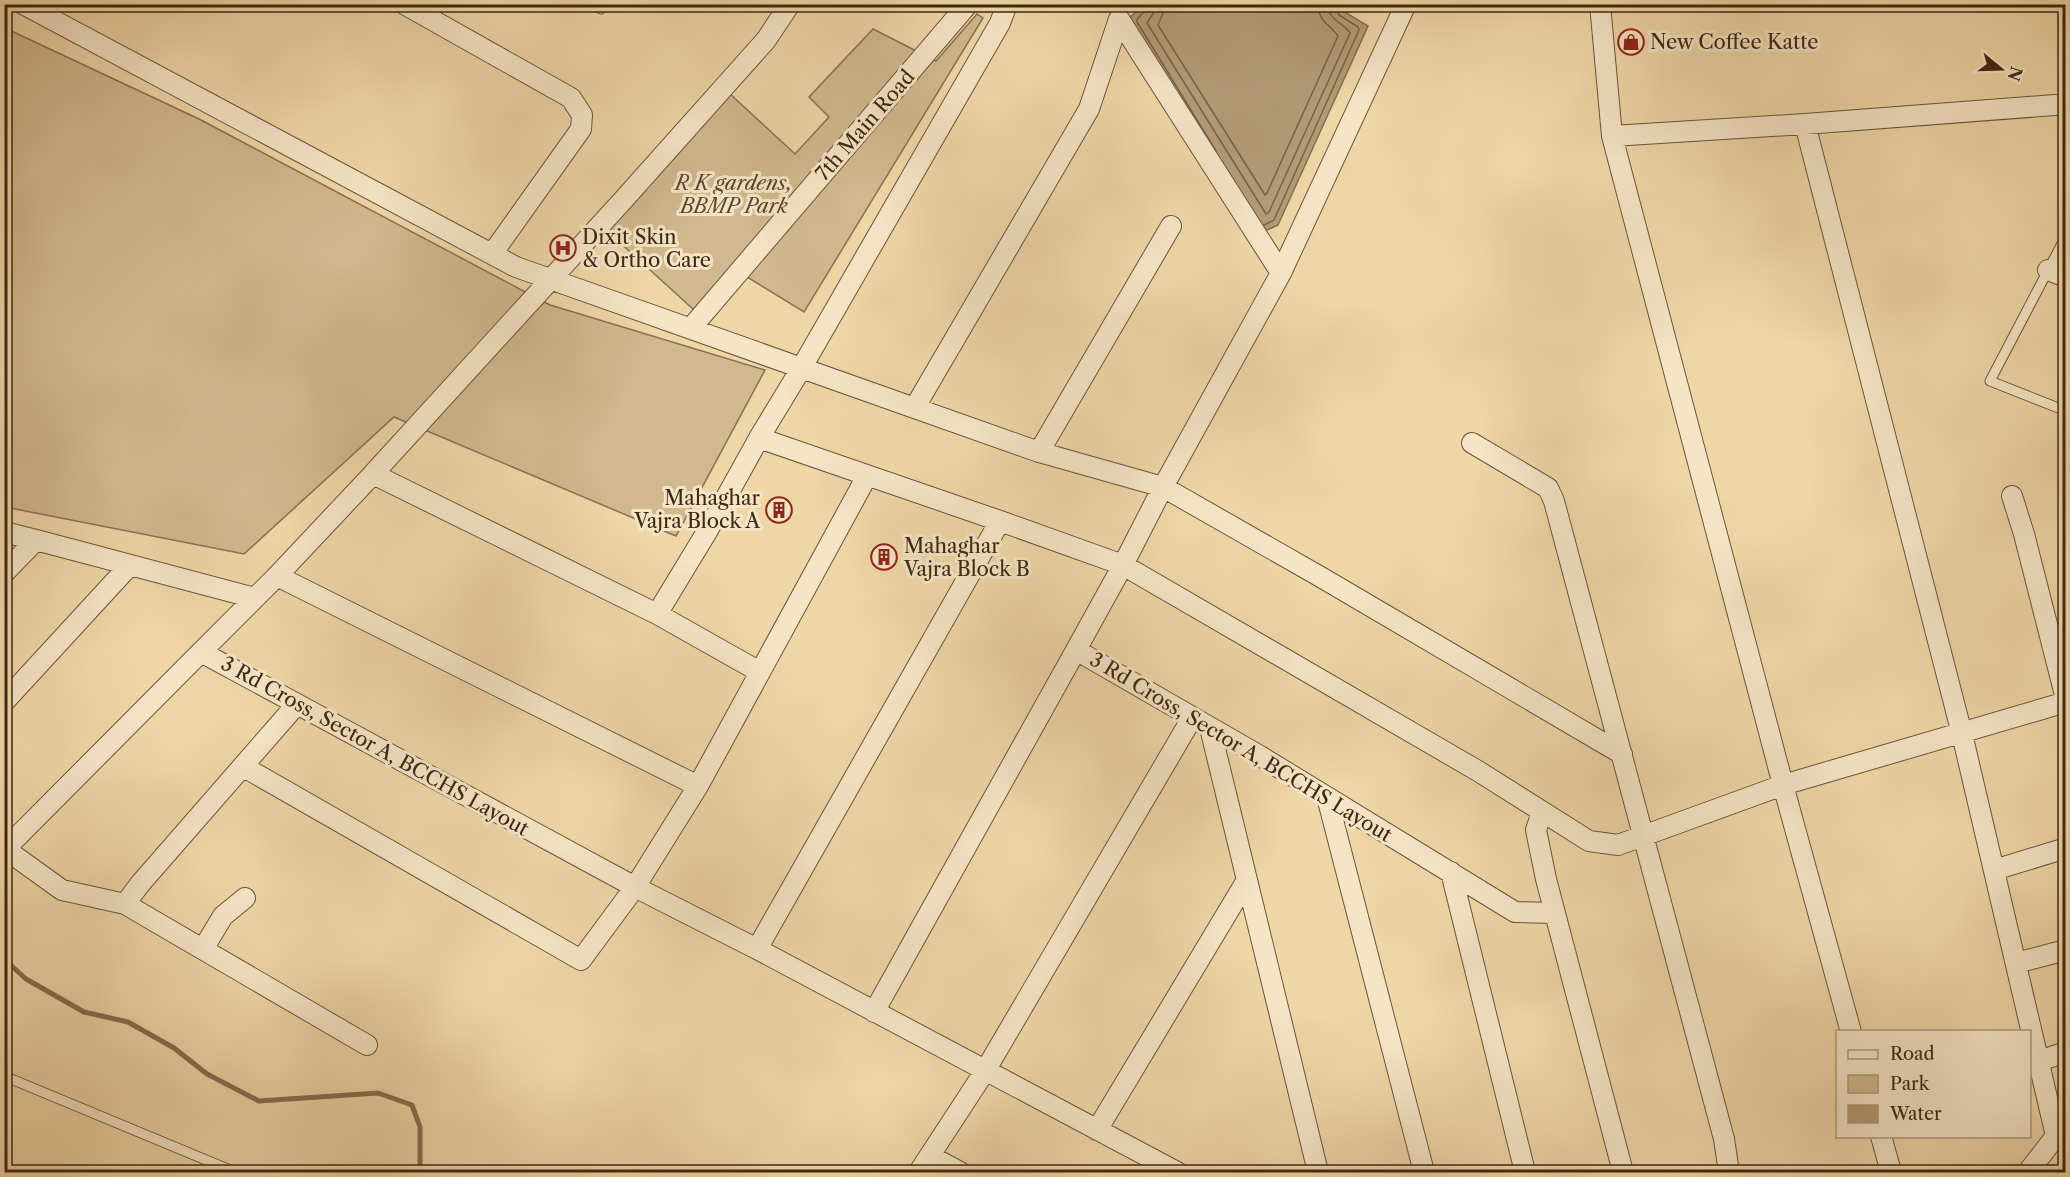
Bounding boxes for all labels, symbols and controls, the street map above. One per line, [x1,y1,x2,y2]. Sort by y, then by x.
shop icon: New Coffee Katte [1616,27,1646,57]
place label: New Coffee Katte [1650,30,1818,54]
north arrow [1971,39,2031,99]
text: N [2003,64,2027,84]
street label: 7th Main Road [810,65,920,185]
park label: R K gardens, BBMP Park [673,171,793,218]
place label: Dixit Skin & Ortho Care [582,225,711,272]
hospital icon: Dixit Skin & Ortho Care [548,233,578,263]
place label: Mahaghar Vajra Block A [633,486,761,533]
building icon: Mahaghar Vajra Block A [764,495,794,525]
place label: Mahaghar Vajra Block B [903,534,1030,581]
building icon: Mahaghar Vajra Block B [869,542,899,572]
street label: 3 Rd Cross, Sector A, BCCHS Layout [1086,647,1396,847]
street label: 3 Rd Cross, Sector A, BCCHS Layout [217,651,533,841]
legend [1836,1030,2031,1138]
text: Road [1890,1043,1935,1065]
text: Park [1890,1073,1931,1095]
text: Water [1889,1103,1942,1125]

